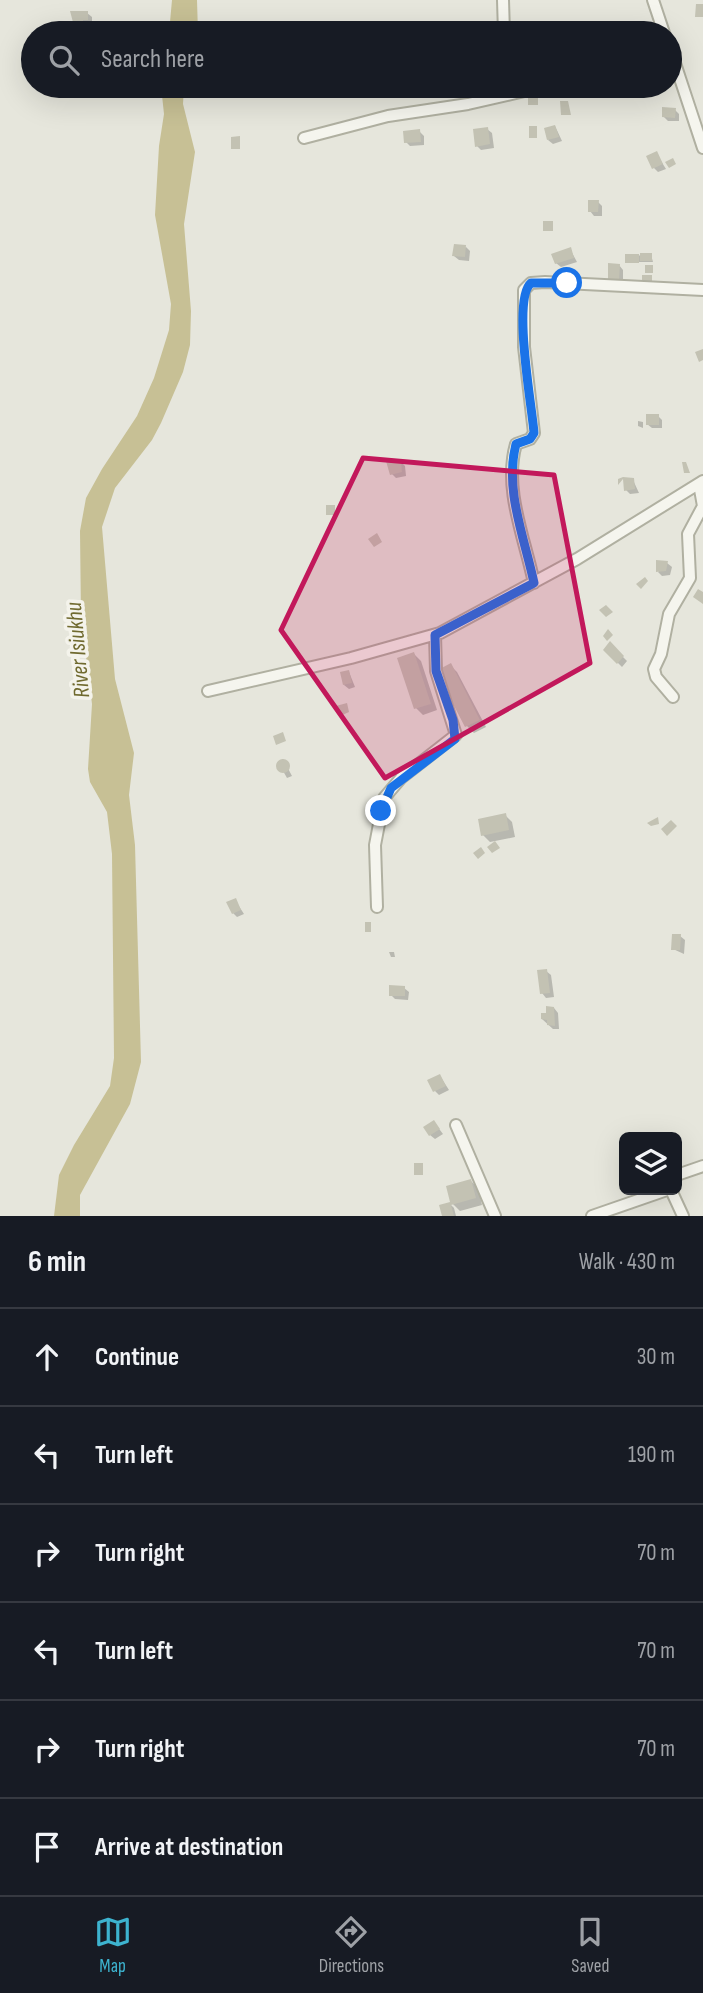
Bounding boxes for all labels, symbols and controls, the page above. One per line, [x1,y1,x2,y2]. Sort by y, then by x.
search box [21,21,682,98]
icon: search [45,41,83,79]
text: Search here [101,44,204,75]
route start [551,267,582,298]
water label: River Isiukhu [60,600,96,699]
route end [365,795,396,826]
map controls [619,1132,682,1195]
button: layers [619,1132,682,1195]
text: 6 min [28,1244,86,1280]
text: Walk · 430 m [579,1248,675,1276]
icon: ahead [28,1338,66,1376]
text: Continue [95,1342,179,1373]
text: 30 m [637,1343,675,1371]
icon: left [28,1436,66,1474]
text: Turn left [95,1440,173,1471]
text: 190 m [628,1441,675,1469]
icon: right [28,1534,66,1572]
text: Turn right [95,1538,184,1569]
text: 70 m [637,1539,675,1567]
icon: left [28,1632,66,1670]
text: Turn left [95,1636,173,1667]
text: 70 m [637,1637,675,1665]
icon: right [28,1730,66,1768]
text: Turn right [95,1734,184,1765]
text: 70 m [637,1735,675,1763]
icon: arrive [28,1828,66,1866]
text: Arrive at destination [95,1832,283,1863]
tab: Map [94,1913,132,1978]
tab: Directions [319,1913,384,1978]
tab: Saved [571,1913,609,1978]

